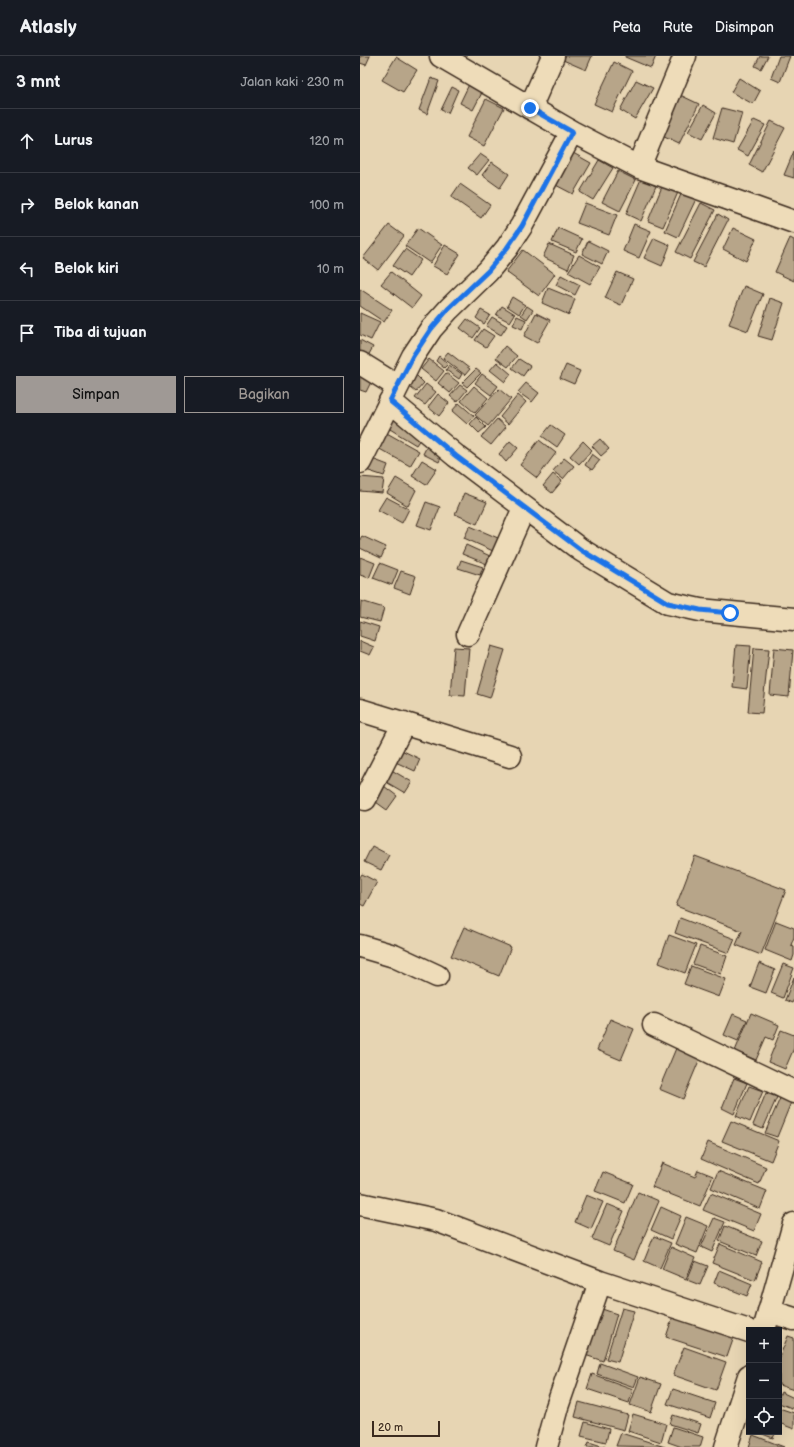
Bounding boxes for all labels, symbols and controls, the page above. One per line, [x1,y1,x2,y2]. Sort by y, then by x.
text: Atlasly [20,16,77,39]
text: Peta [612,19,641,36]
text: Rute [663,19,693,36]
text: Disimpan [715,19,774,36]
text: 3 mnt [16,72,60,92]
text: Jalan kaki · 230 m [240,74,344,90]
route end [521,99,539,117]
icon: ahead [16,130,38,152]
text: Lurus [54,131,93,150]
text: 120 m [309,133,344,149]
icon: right [16,194,38,216]
text: Belok kanan [54,195,139,214]
text: 100 m [309,197,344,213]
icon: left [16,258,38,280]
text: Belok kiri [54,259,119,278]
text: 10 m [317,261,344,277]
icon: arrive [16,322,38,344]
text: Tiba di tujuan [54,323,147,342]
button: Simpan [16,376,176,413]
button: Bagikan [184,376,344,413]
route start [721,604,739,622]
map controls [746,1327,782,1435]
button: + [746,1327,782,1363]
button: − [746,1363,782,1399]
button: locate [746,1399,782,1435]
scale bar [372,1419,440,1438]
text: 20 m [378,1421,403,1434]

